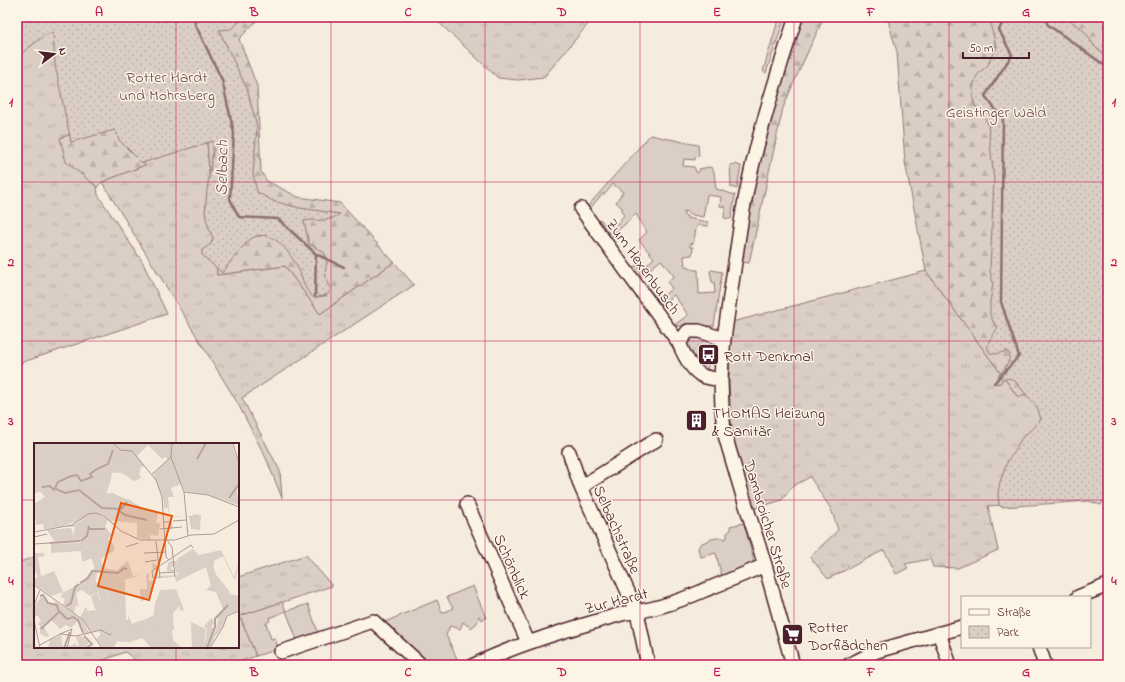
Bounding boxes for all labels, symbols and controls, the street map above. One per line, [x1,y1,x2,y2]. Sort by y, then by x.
text: A [95,3,103,22]
text: B [249,3,259,22]
text: C [404,3,412,22]
text: D [556,3,567,22]
text: E [713,3,721,22]
text: F [866,3,876,22]
text: G [1022,3,1030,22]
north arrow [34,34,74,74]
scale bar [963,34,1029,60]
text: 50 m [969,40,993,58]
text: N [54,46,71,57]
park label: Rotter Hardt und Mohrsberg [119,66,215,108]
text: 1 [9,93,14,112]
text: 1 [1112,93,1117,112]
park label: Geistinger Wald [946,101,1046,125]
water label: Selbach [210,139,235,196]
street label: Zum Hexenbusch [599,214,686,320]
text: 2 [7,253,15,272]
text: 2 [1110,253,1118,272]
bus stop icon: Rott Denkmal [696,342,722,368]
place label: Rott Denkmal [724,345,814,369]
place label: THOMAS Heizung & Sanitär [712,402,825,444]
building icon: THOMAS Heizung & Sanitär [684,408,710,434]
text: 3 [7,412,14,431]
text: 3 [1110,412,1117,431]
inset map [34,443,239,648]
street label: Dambroicher Straße [736,457,798,592]
street label: Selbachstraße [586,482,647,579]
street label: Schönblick [486,530,537,604]
text: 4 [7,572,14,591]
text: 4 [1110,572,1117,591]
street label: Zur Hardt [582,582,651,621]
legend [961,596,1091,648]
text: Straße [997,604,1031,622]
place label: Rotter Dorflädchen [807,616,888,658]
supermarket icon: Rotter Dorflädchen [780,622,806,648]
text: Park [997,624,1019,642]
text: A [95,663,103,682]
text: B [249,663,259,682]
text: C [404,663,412,682]
text: D [556,663,567,682]
text: E [713,663,721,682]
text: F [866,663,876,682]
text: G [1022,663,1030,682]

